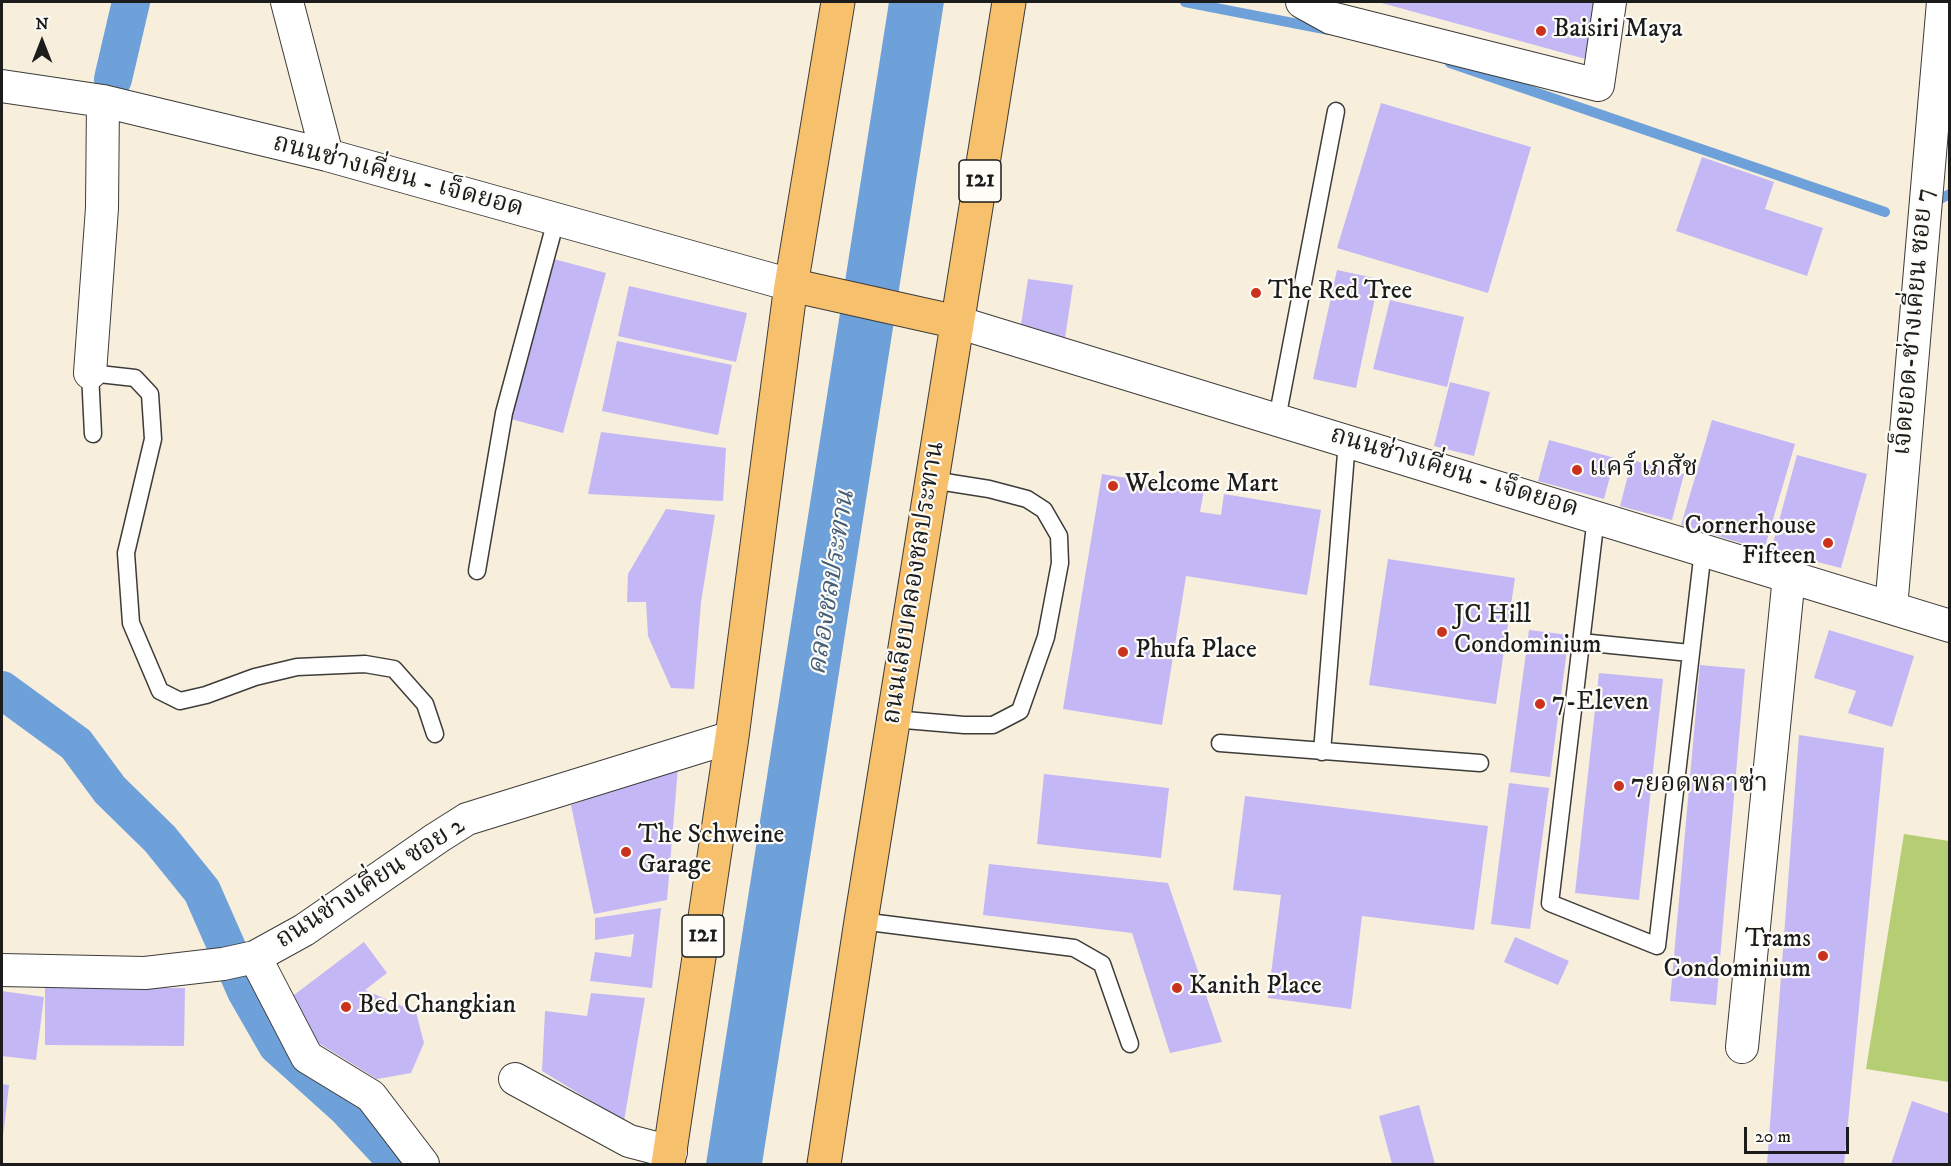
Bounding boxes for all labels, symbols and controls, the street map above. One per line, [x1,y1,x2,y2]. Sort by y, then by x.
north arrow [12,12,72,72]
text: N [35,14,49,34]
place label: Baisiri Maya [1553,15,1683,47]
marker: Baisiri Maya [1534,24,1548,38]
street label: ถนนช่างเคี่ยน - เจ็ดยอด [269,128,527,226]
road number: 121 [959,160,1001,202]
street label: เจ็ดยอด-ช่างเคี่ยน ซอย 7 [1888,187,1942,457]
place label: The Red Tree [1268,277,1412,309]
marker: The Red Tree [1249,286,1263,300]
street label: ถนนช่างเคี่ยน - เจ็ดยอด [1326,420,1582,526]
street label: ถนนเลียบคลองชลประทาน [877,439,953,727]
place label: แคร์ เภสัช [1589,454,1698,486]
marker: แคร์ เภสัช [1570,463,1584,477]
place label: Welcome Mart [1125,470,1278,502]
marker: Welcome Mart [1106,479,1120,493]
water label: คลองชลประทาน [802,488,864,678]
place label: Cornerhouse Fifteen [1684,512,1816,574]
marker: Cornerhouse Fifteen [1821,536,1835,550]
place label: JC Hill Condominium [1454,601,1602,662]
marker: JC Hill Condominium [1435,625,1449,639]
place label: Phufa Place [1135,636,1257,668]
marker: Phufa Place [1116,645,1130,659]
place label: 7-Eleven [1552,688,1649,720]
marker: 7-Eleven [1533,697,1547,711]
place label: 7ยอดพลาซ่า [1631,770,1768,802]
marker: 7ยอดพลาซ่า [1612,779,1626,793]
street label: ถนนช่างเคี่ยน ซอย 2 [270,811,472,957]
place label: The Schweine Garage [638,821,784,882]
marker: The Schweine Garage [619,845,633,859]
road number: 121 [682,915,724,957]
place label: Trams Condominium [1663,925,1811,987]
marker: Trams Condominium [1816,949,1830,963]
place label: Kanith Place [1189,972,1322,1004]
marker: Kanith Place [1170,981,1184,995]
place label: Bed Changkian [358,991,516,1023]
marker: Bed Changkian [339,1000,353,1014]
scale bar [1747,1115,1852,1153]
text: 20 m [1755,1126,1791,1148]

